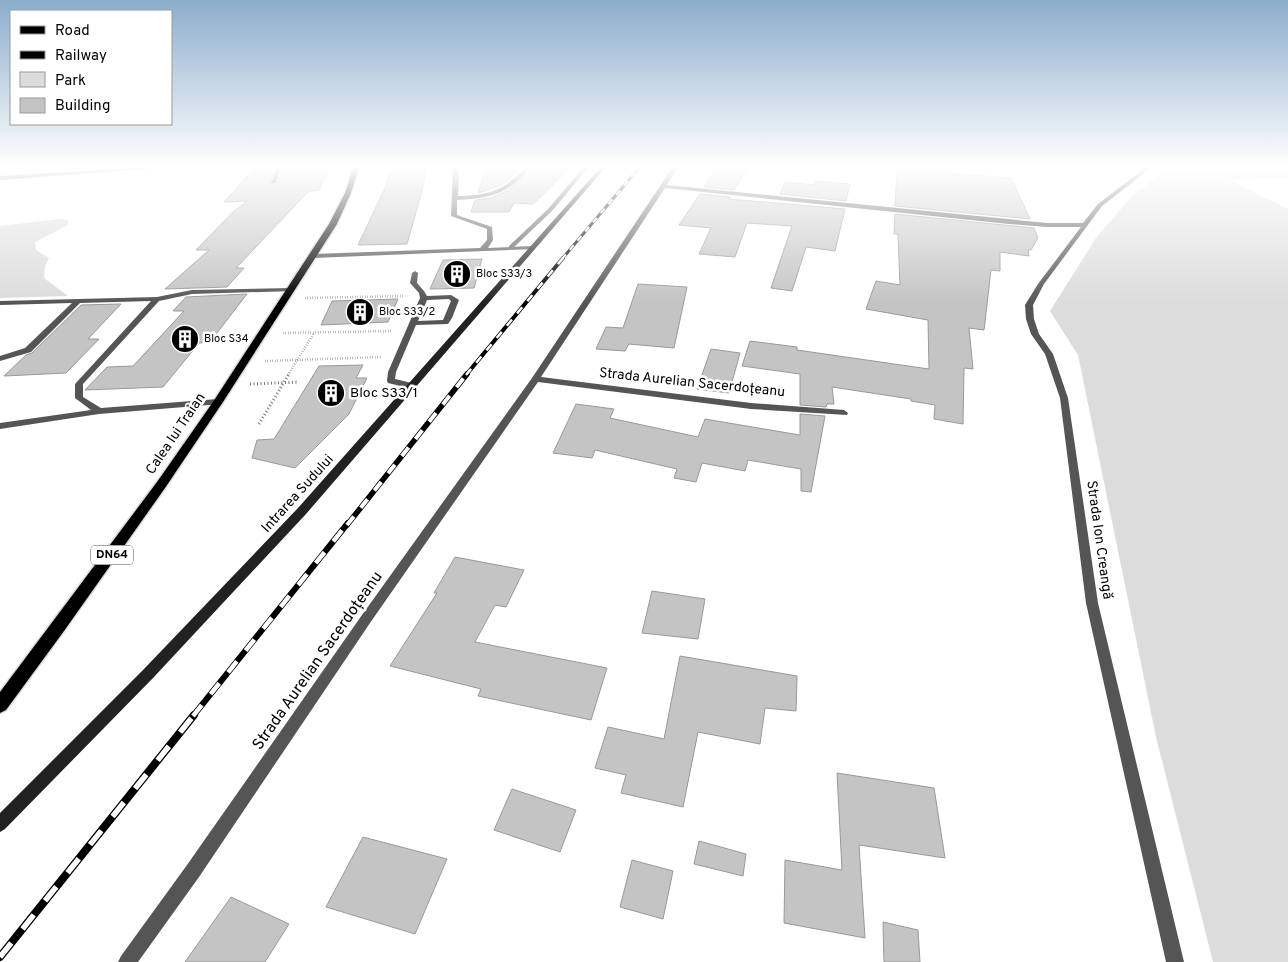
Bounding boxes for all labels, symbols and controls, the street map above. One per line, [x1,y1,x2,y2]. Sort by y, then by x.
legend [10,10,172,125]
text: Road [55,22,90,41]
text: Railway [55,47,107,66]
text: Park [55,72,86,91]
text: Building [55,97,110,116]
building icon: Bloc S33/3 [442,259,472,289]
place label: Bloc S33/3 [476,267,532,281]
building icon: Bloc S33/2 [345,297,375,327]
place label: Bloc S33/2 [379,305,435,319]
building icon: Bloc S34 [170,324,200,354]
place label: Bloc S34 [204,332,249,346]
street label: Strada Aurelian Sacerdoțeanu [598,365,786,401]
building icon: Bloc S33/1 [316,378,346,408]
place label: Bloc S33/1 [350,385,418,402]
street label: Calea lui Traian [143,390,209,478]
street label: Intrarea Sudului [258,451,338,537]
street label: Strada Ion Creangă [1082,480,1116,600]
road number: DN64 [91,546,133,564]
street label: Strada Aurelian Sacerdoțeanu [249,568,387,754]

